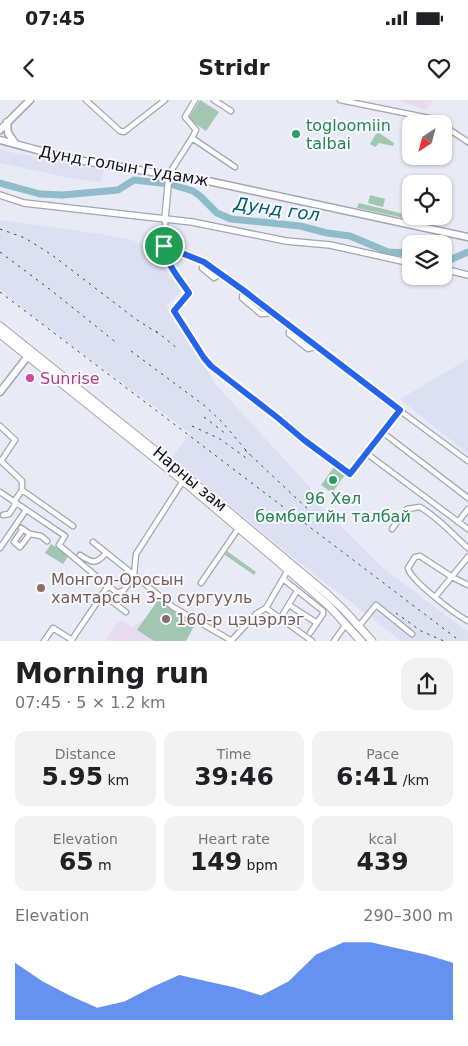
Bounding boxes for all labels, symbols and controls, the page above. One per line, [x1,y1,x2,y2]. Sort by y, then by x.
text: 07:45 [25,7,85,29]
icon: back [15,54,43,82]
icon: heart [425,54,453,82]
text: Stridr [198,55,270,80]
north arrow [402,115,452,165]
map controls [402,115,452,285]
place label: togloomiin talbai [306,116,391,153]
marker: togloomiin talbai [290,128,302,140]
street label: Дунд голын Гудамж [38,142,210,190]
button: locate [402,175,452,225]
water label: Дунд гол [232,192,321,225]
pin [143,225,185,267]
icon: arrive [150,232,178,260]
button: layers [402,235,452,285]
place label: Sunrise [40,369,100,388]
marker: Sunrise [24,372,36,384]
street label: Нарны зам [149,443,231,515]
marker: 96 Хөл бөмбөгийн талбай [327,474,339,486]
place label: 96 Хөл бөмбөгийн талбай [255,489,411,526]
place label: Монгол-Оросын хамтарсан 3-р сургууль [51,570,252,607]
marker: Монгол-Оросын хамтарсан 3-р сургууль [35,582,47,594]
place label: 160-р цэцэрлэг [176,610,304,629]
marker: 160-р цэцэрлэг [160,613,172,625]
text: Morning run [15,657,209,690]
button: share [401,658,453,710]
text: 07:45 · 5 × 1.2 km [15,693,166,712]
text: Distance [55,746,116,762]
text: Time [217,746,251,762]
text: Pace [366,746,399,762]
text: 5.95 [41,762,103,791]
text: 39:46 [194,762,274,791]
text: 6:41 [336,762,398,791]
text: km [103,772,129,788]
text: /km [398,772,429,788]
text: Elevation [53,831,118,847]
text: Heart rate [198,831,270,847]
text: kcal [369,831,397,847]
text: 65 [59,847,94,876]
text: 149 [190,847,242,876]
text: 439 [357,847,409,876]
text: m [94,857,112,873]
text: bpm [242,857,278,873]
text: Elevation [15,906,89,925]
text: 290–300 m [363,906,453,925]

